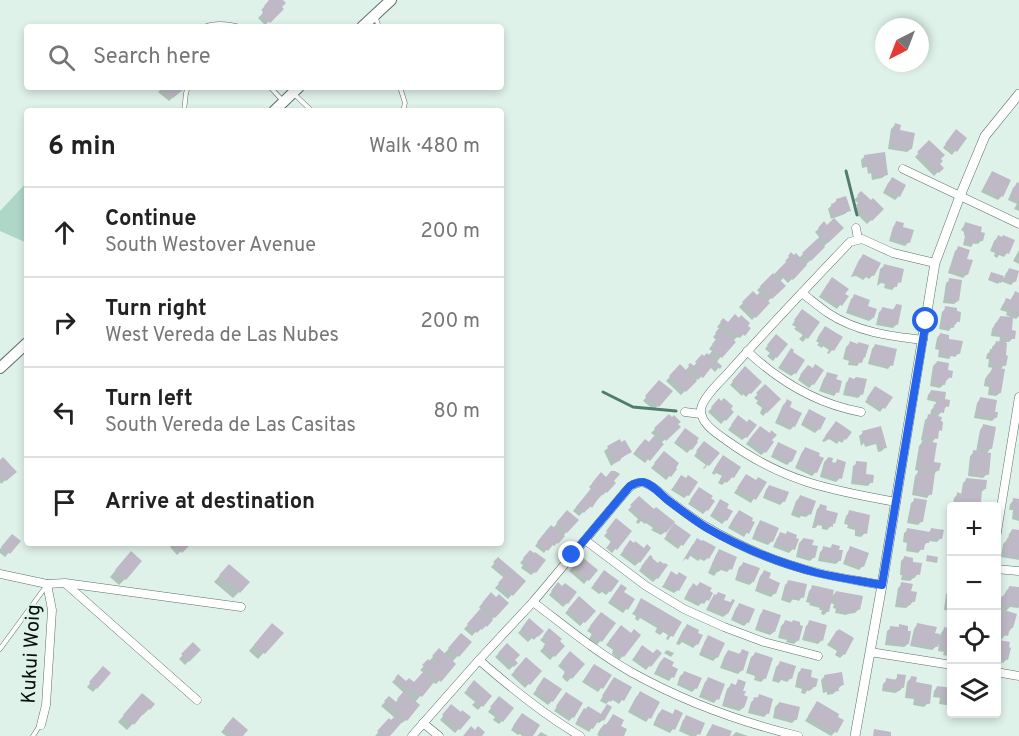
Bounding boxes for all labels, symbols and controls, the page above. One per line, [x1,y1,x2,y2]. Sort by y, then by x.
north arrow [875,18,929,72]
search box [24,24,504,90]
icon: search [45,41,78,74]
text: Search here [93,44,211,71]
text: 6 min [48,131,116,164]
text: Walk · 480 m [369,134,480,160]
text: Continue [105,206,196,233]
icon: ahead [48,216,81,249]
text: 200 m [421,219,480,245]
text: South Westover Avenue [105,233,316,259]
text: Turn right [105,296,207,323]
icon: right [48,306,81,339]
route start [912,307,938,333]
text: 200 m [421,309,480,335]
text: West Vereda de Las Nubes [105,323,339,349]
text: Turn left [105,386,193,413]
icon: left [48,396,81,429]
text: 80 m [434,399,480,425]
text: South Vereda de Las Casitas [105,413,356,439]
icon: arrive [48,486,81,519]
text: Arrive at destination [105,489,315,516]
map controls [947,502,1001,718]
button: + [947,502,1001,556]
route end [558,541,584,567]
button: − [947,556,1001,610]
street label: Kukui Woig [16,604,48,704]
button: locate [947,610,1001,664]
button: layers [947,664,1001,718]

